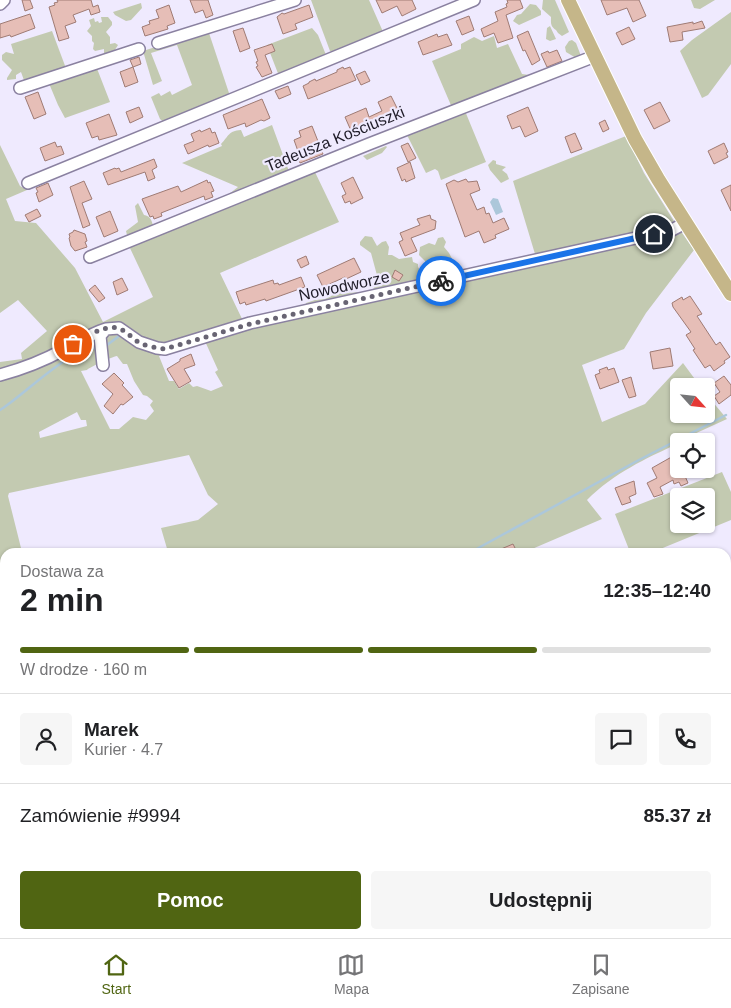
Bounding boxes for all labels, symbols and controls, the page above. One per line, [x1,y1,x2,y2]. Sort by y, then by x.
street label: Tadeusza Kościuszki [263,103,407,175]
pin [633,213,675,255]
icon: home [640,220,668,248]
courier [416,256,466,306]
icon: bike [427,267,455,295]
street label: Nowodworze [297,268,391,304]
pin [52,323,94,365]
icon: bag [59,330,87,358]
north arrow [670,378,715,422]
map controls [670,378,715,533]
button: locate [670,433,715,478]
button: layers [670,488,715,533]
text: Dostawa za [20,563,104,580]
text: 12:35–12:40 [603,580,711,601]
text: 2 min [20,582,104,618]
text: W drodze · 160 m [20,661,147,678]
button: person [20,713,72,765]
button: chat [595,713,647,765]
button: phone [659,713,711,765]
text: Marek [84,719,139,740]
text: Kurier · 4.7 [84,741,163,758]
text: Zamówienie #9994 [20,805,181,826]
text: 85.37 zł [643,805,711,826]
button: Pomoc [20,871,361,929]
button: Udostępnij [371,871,711,929]
tab: Start [101,951,131,997]
tab: Mapa [334,951,369,997]
tab: Zapisane [572,951,630,997]

